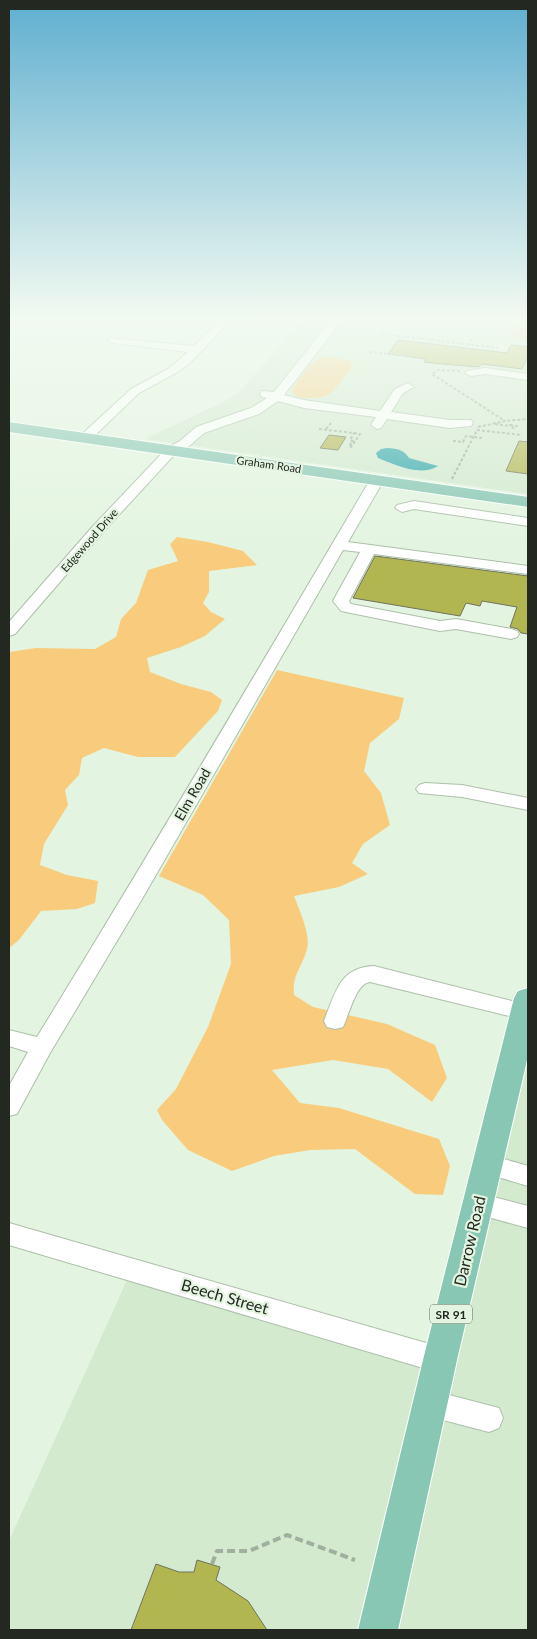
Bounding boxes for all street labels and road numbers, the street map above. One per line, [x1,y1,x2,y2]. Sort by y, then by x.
street label: Graham Road [236,453,302,475]
street label: Edgewood Drive [58,505,120,574]
street label: Elm Road [170,765,214,823]
street label: Darrow Road [449,1194,489,1288]
street label: Beech Street [179,1274,271,1318]
road number: SR 91 [430,1305,472,1324]

